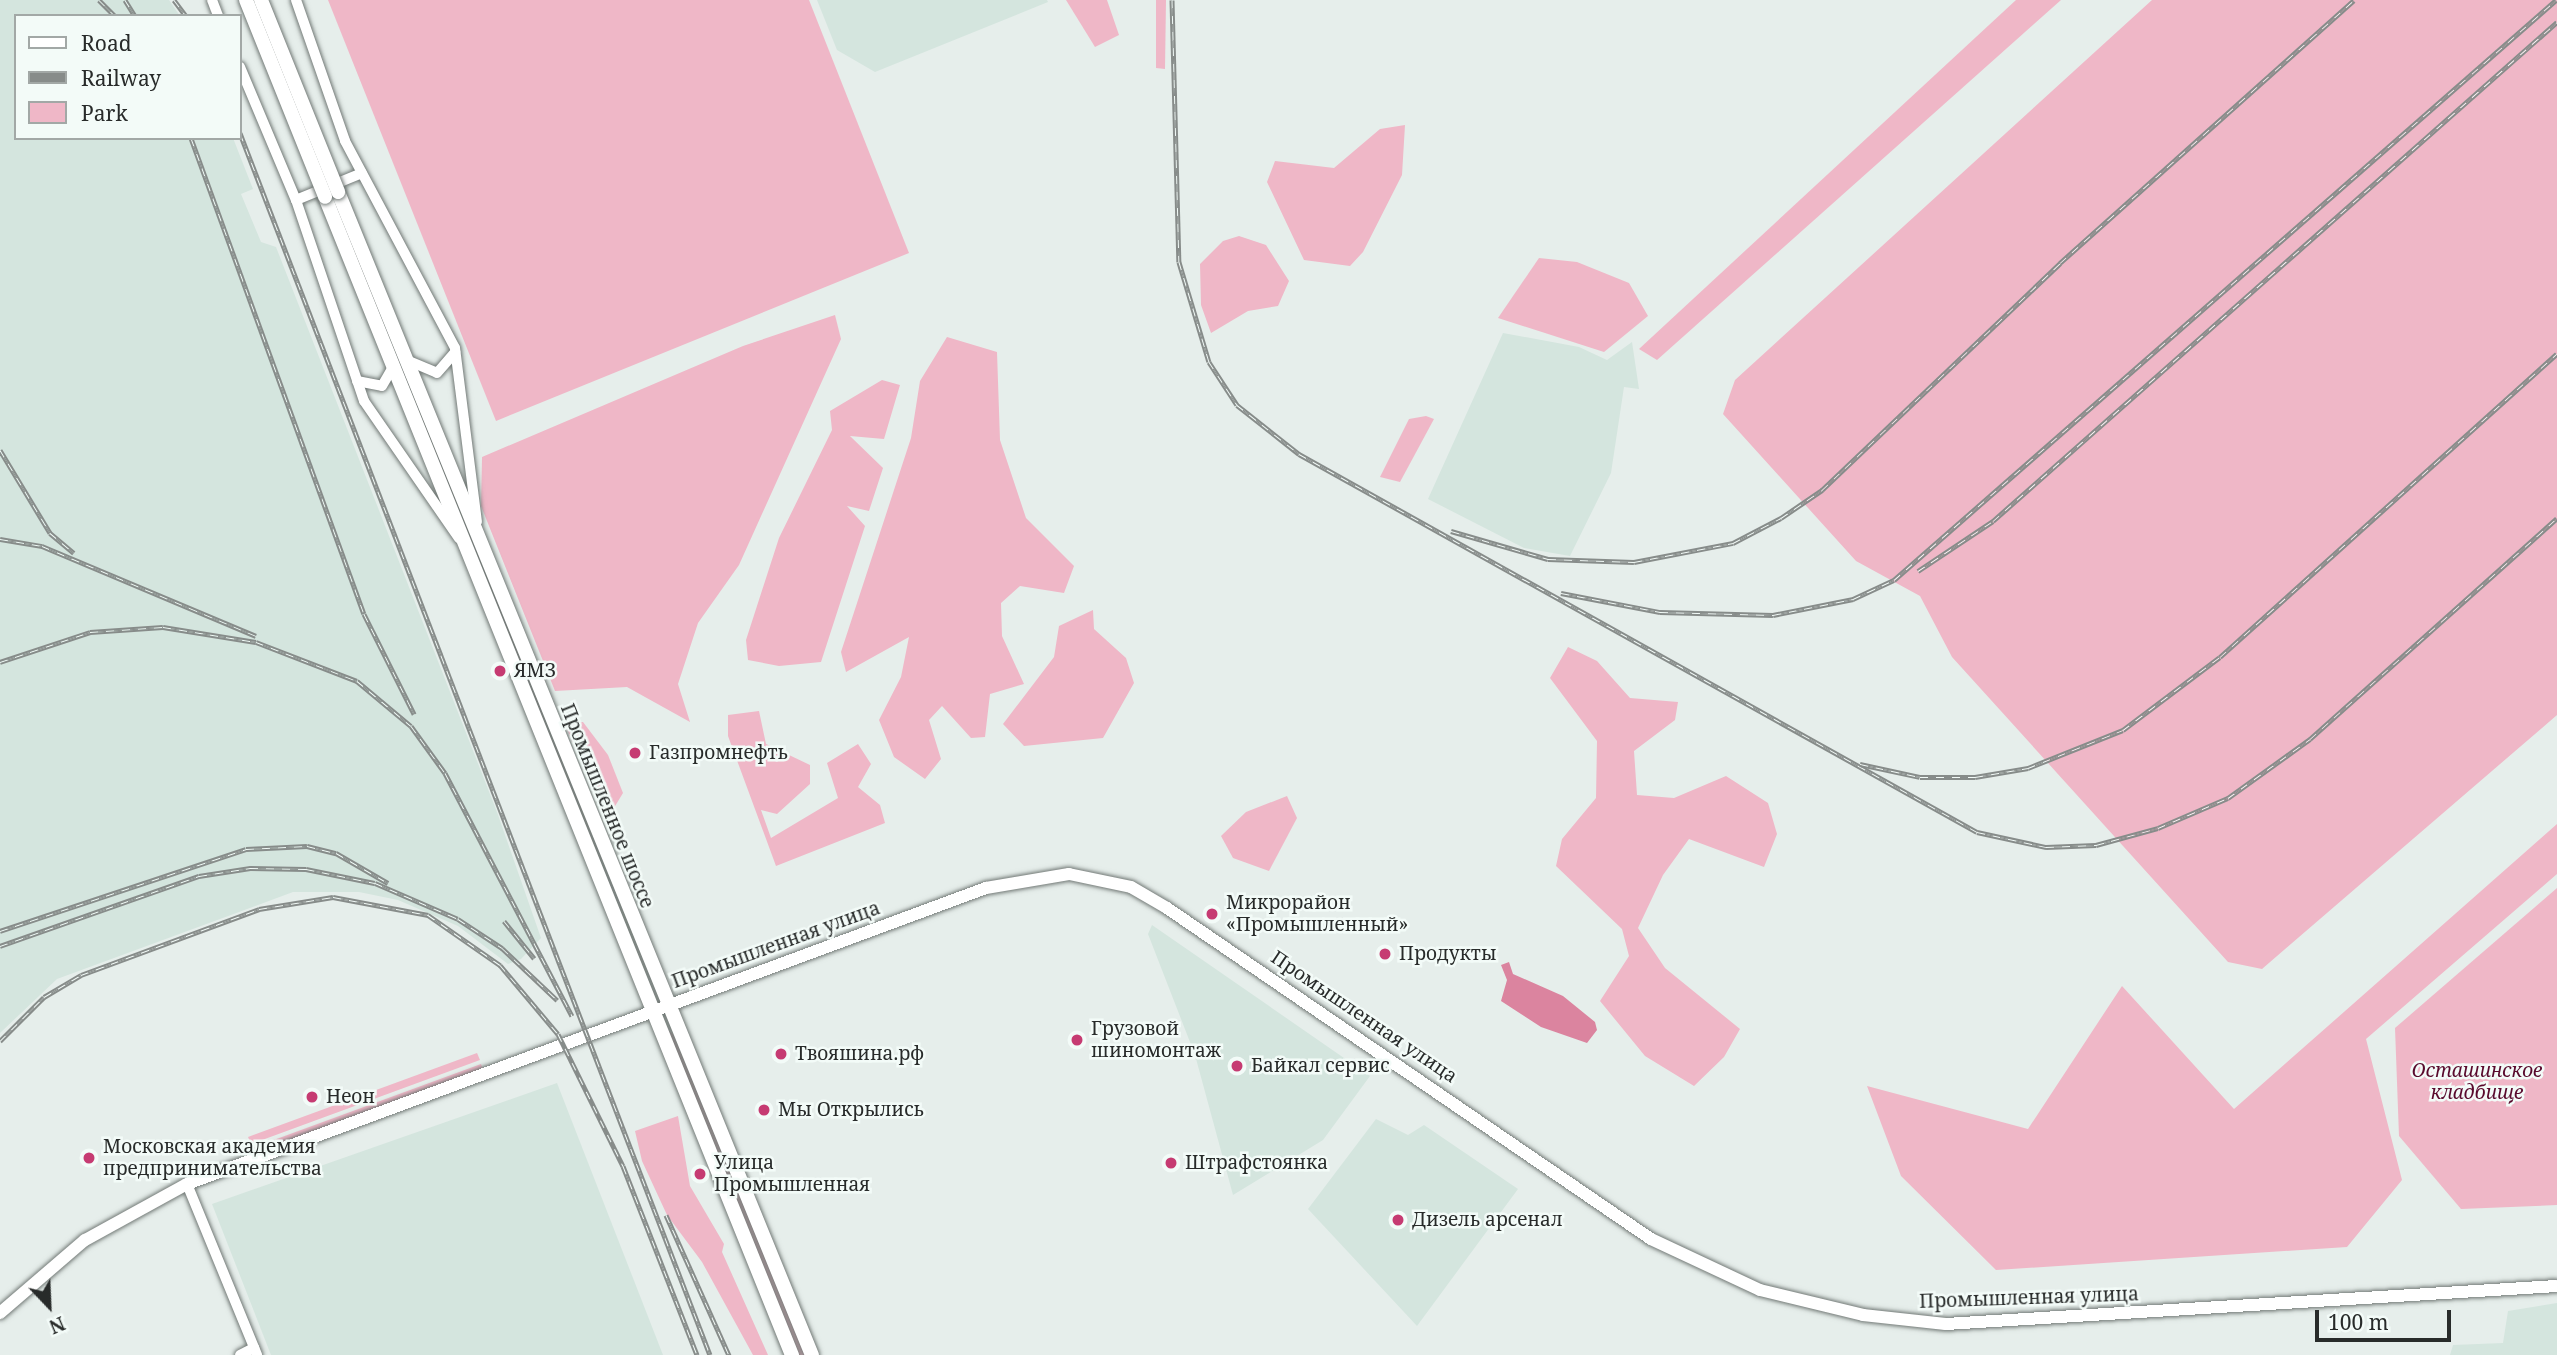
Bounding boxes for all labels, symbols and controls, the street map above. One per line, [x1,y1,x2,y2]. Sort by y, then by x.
legend [14,14,242,140]
text: Road [81,29,132,57]
text: Railway [81,64,161,92]
text: Park [81,99,128,127]
place label: ЯМЗ [514,660,556,682]
marker: ЯМЗ [492,663,508,679]
street label: Промышленное шоссе [556,701,658,911]
place label: Газпромнефть [649,742,788,764]
marker: Газпромнефть [627,745,643,761]
place label: Микрорайон «Промышленный» [1226,892,1408,936]
street label: Промышленная улица [669,897,883,993]
marker: Микрорайон «Промышленный» [1204,906,1220,922]
place label: Продукты [1399,943,1496,965]
street label: Промышленная улица [1267,946,1461,1088]
marker: Продукты [1377,946,1393,962]
place label: Грузовой шиномонтаж [1091,1018,1221,1062]
marker: Грузовой шиномонтаж [1069,1032,1085,1048]
place label: Твояшина.рф [795,1043,924,1065]
marker: Твояшина.рф [773,1046,789,1062]
place label: Байкал сервис [1251,1055,1390,1077]
marker: Байкал сервис [1229,1058,1245,1074]
park label: Осташинское кладбище [2412,1060,2542,1104]
place label: Неон [326,1086,375,1108]
marker: Неон [304,1089,320,1105]
place label: Мы Открылись [778,1099,924,1121]
marker: Мы Открылись [756,1102,772,1118]
place label: Московская академия предпринимательства [103,1136,322,1180]
marker: Московская академия предпринимательства [81,1150,97,1166]
place label: Улица Промышленная [714,1152,870,1196]
place label: Штрафстоянка [1185,1152,1328,1174]
marker: Штрафстоянка [1163,1155,1179,1171]
marker: Улица Промышленная [692,1166,708,1182]
place label: Дизель арсенал [1412,1209,1563,1231]
marker: Дизель арсенал [1390,1212,1406,1228]
north arrow [14,1271,84,1341]
street label: Промышленная улица [1919,1283,2139,1313]
scale bar [2319,1296,2456,1340]
text: 100 m [2328,1308,2389,1336]
text: N [45,1310,69,1340]

